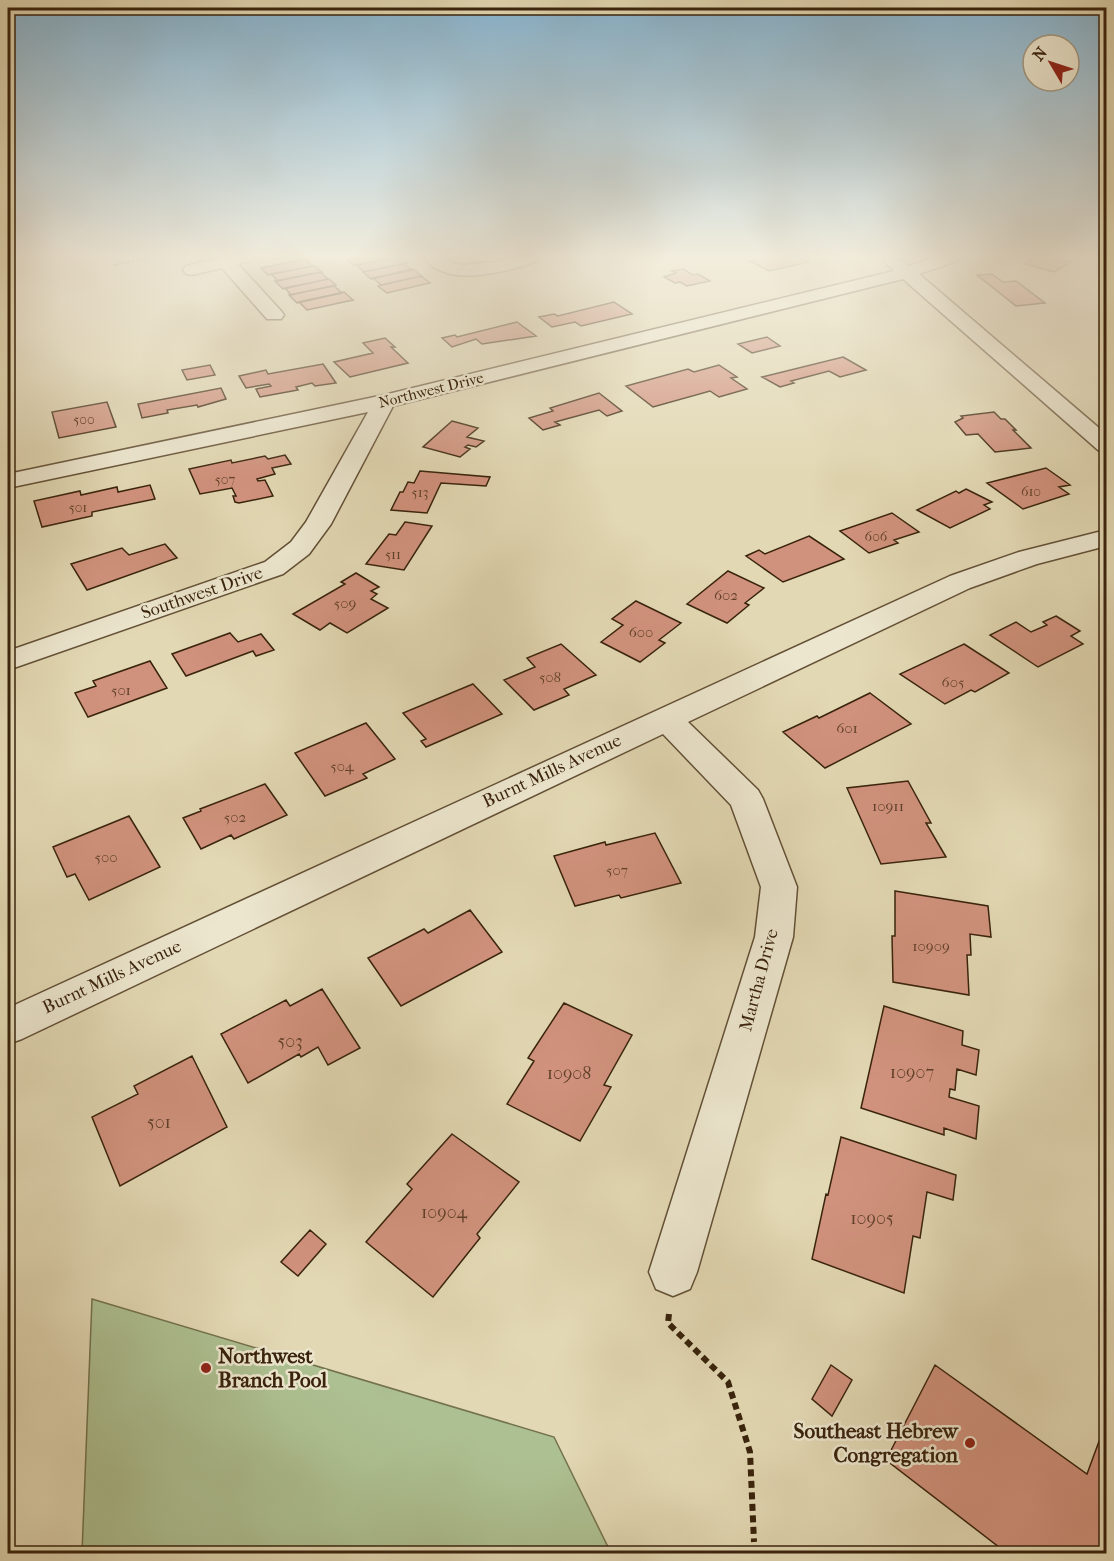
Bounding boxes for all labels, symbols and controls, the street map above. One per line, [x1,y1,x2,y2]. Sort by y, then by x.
north arrow [1021,33,1081,93]
text: N [1029,43,1051,65]
street label: Northwest Drive [377,368,486,412]
house number: 500 [73,411,95,428]
house number: 507 [215,471,235,488]
house number: 610 [1021,483,1041,500]
house number: 513 [412,484,428,501]
house number: 501 [69,499,87,516]
house number: 606 [865,528,888,545]
house number: 511 [385,546,401,563]
street label: Southwest Drive [138,562,266,624]
house number: 602 [714,586,738,604]
house number: 509 [334,594,356,612]
house number: 600 [629,623,653,641]
house number: 508 [539,668,561,686]
house number: 605 [942,673,964,691]
house number: 501 [111,681,131,699]
house number: 601 [836,719,858,737]
street label: Burnt Mills Avenue [479,730,625,812]
house number: 504 [330,757,355,775]
house number: 10911 [872,797,904,815]
house number: 502 [224,808,246,826]
house number: 500 [95,848,117,866]
house number: 507 [606,861,628,879]
street label: Martha Drive [735,926,783,1034]
street label: Burnt Mills Avenue [39,936,185,1018]
house number: 10909 [912,937,950,955]
house number: 503 [277,1031,303,1052]
house number: 10907 [890,1062,934,1083]
house number: 10908 [547,1063,591,1084]
house number: 501 [147,1112,171,1133]
house number: 10904 [421,1202,467,1223]
house number: 10905 [850,1208,894,1229]
place label: Northwest Branch Pool [218,1344,327,1392]
marker: Northwest Branch Pool [199,1361,213,1375]
place label: Southeast Hebrew Congregation [794,1419,959,1467]
marker: Southeast Hebrew Congregation [963,1436,977,1450]

